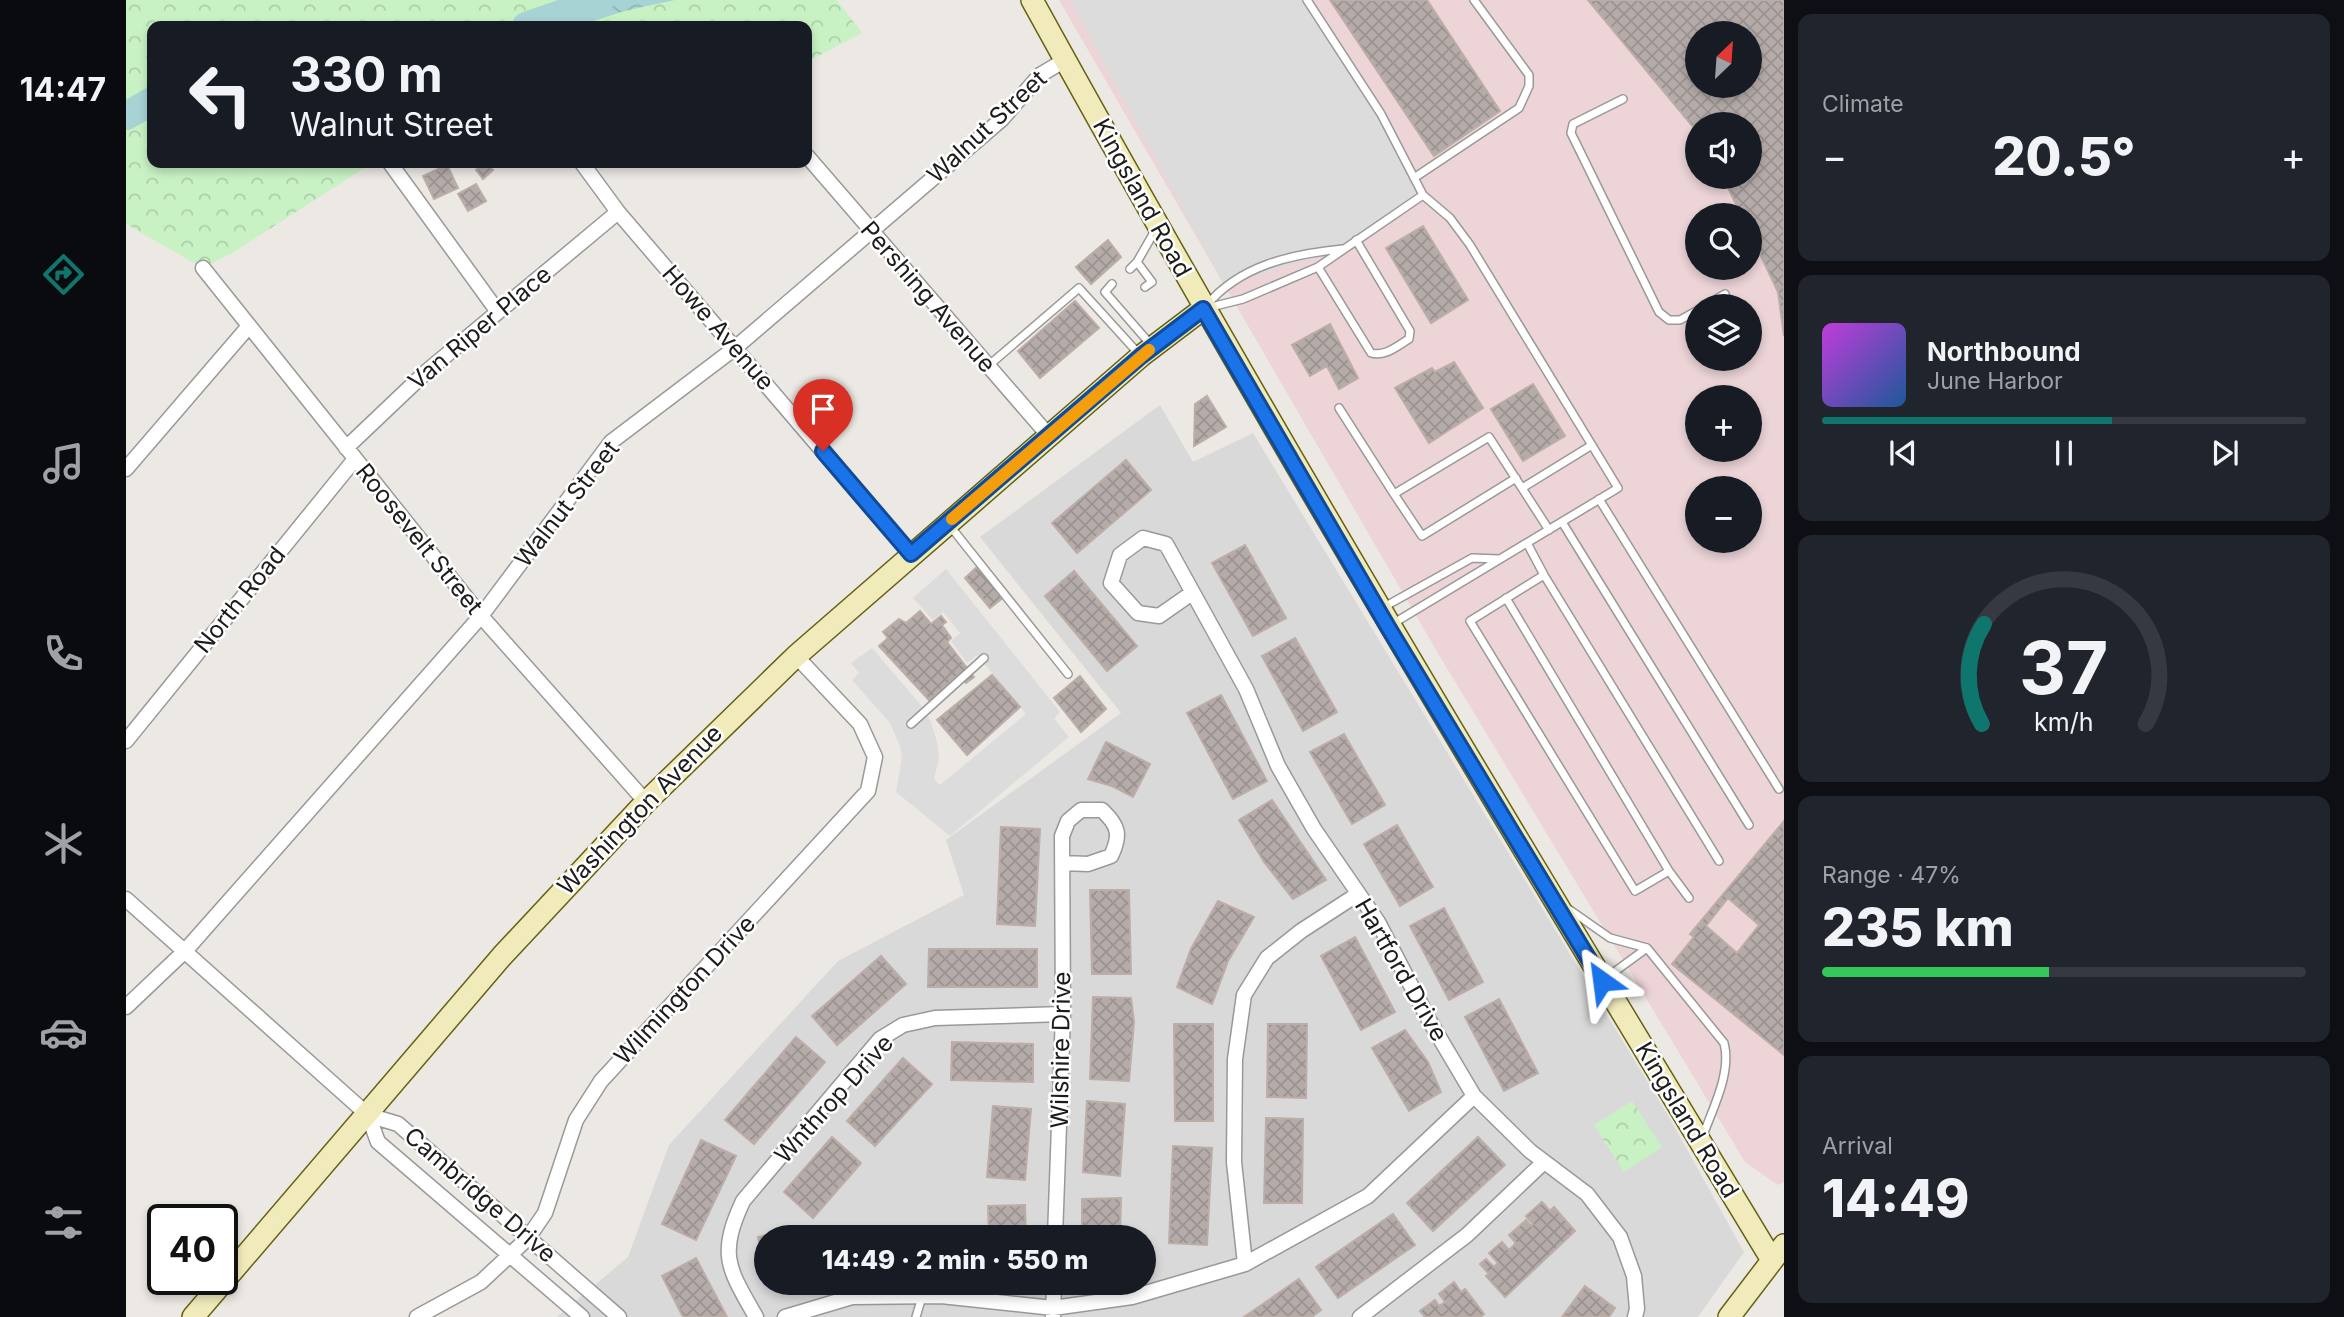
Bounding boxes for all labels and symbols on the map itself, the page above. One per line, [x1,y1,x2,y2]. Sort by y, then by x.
north arrow [1685,21,1762,98]
street label: Walnut Street [921,64,1052,189]
street label: Kingsland Road [1087,113,1198,282]
street label: Pershing Avenue [855,215,1002,378]
street label: Van Riper Place [402,259,557,396]
street label: Howe Avenue [656,259,781,396]
pin [793,379,853,451]
street label: Walnut Street [508,435,625,573]
street label: Roosevelt Street [350,457,489,620]
street label: North Road [188,541,291,659]
street label: Washington Avenue [551,719,728,901]
street label: Hartford Drive [1349,893,1454,1046]
street label: Wilmington Drive [608,909,761,1070]
position arrow [1565,944,1639,1018]
street label: Wilshire Drive [1045,971,1076,1129]
street label: Wnthrop Drive [768,1028,899,1169]
street label: Kingsland Road [1629,1037,1745,1203]
street label: Cambridge Drive [398,1121,562,1268]
speed limit sign: 40 [147,1204,238,1295]

